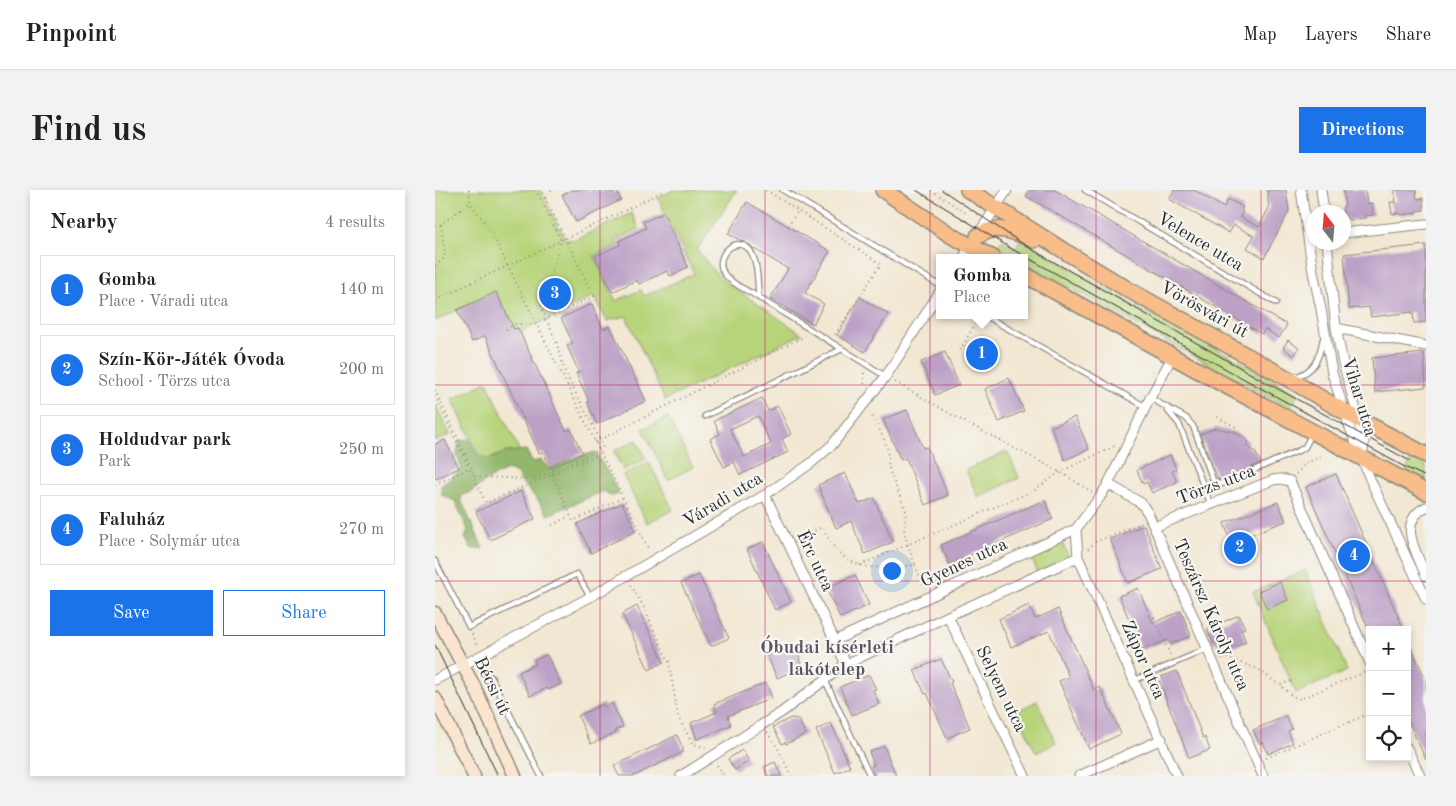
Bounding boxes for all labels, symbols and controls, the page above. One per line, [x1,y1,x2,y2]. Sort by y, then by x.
text: Pinpoint [25,23,117,47]
text: Map [1243,26,1277,44]
text: Layers [1305,26,1357,44]
text: Share [1385,26,1431,44]
button: Directions [1299,107,1426,153]
text: Find us [30,113,146,148]
north arrow [1306,205,1351,250]
street label: Velence utca [1154,209,1246,275]
text: Nearby [50,212,118,233]
text: 4 results [325,215,385,231]
popup [936,254,1028,319]
text: Gomba [953,267,1011,286]
text: Gomba [98,271,156,290]
pin: 3 [539,275,571,313]
street label: Vörösvári út [1157,278,1251,342]
text: 1 [62,282,72,298]
text: 140 m [339,282,384,298]
text: Place [953,290,990,306]
text: Place · Váradi utca [98,294,229,310]
pin: 1 [966,335,998,373]
text: Szín-Kör-Játék Óvoda [98,351,285,370]
street label: Vihar utca [1338,355,1380,439]
text: 2 [62,362,72,378]
text: 200 m [339,362,384,378]
text: School · Törzs utca [98,374,231,390]
text: Holdudvar park [98,431,231,450]
text: 3 [62,442,72,458]
text: 250 m [339,442,384,458]
text: Park [98,454,131,470]
street label: Törzs utca [1174,462,1258,508]
street label: Váradi utca [680,469,766,531]
text: Faluház [98,511,165,530]
text: 4 [62,522,72,538]
text: 270 m [339,522,384,538]
street label: Érc utca [793,526,841,595]
pin: 2 [1224,529,1256,567]
text: Place · Solymár utca [98,534,240,550]
street label: Gyenes utca [918,535,1010,591]
street label: Teszársz Károly utca [1170,537,1253,693]
pin: 4 [1338,537,1370,575]
your location [879,558,905,584]
button: Save [50,590,213,636]
button: Share [223,590,385,636]
street label: Zápor utca [1118,618,1168,702]
map controls [1366,626,1411,761]
button: + [1366,626,1411,671]
district label: Óbudai kísérleti lakótelep [760,635,894,680]
street label: Selyem utca [972,643,1030,735]
street label: Bécsi út [470,654,514,718]
button: − [1366,671,1411,716]
button: locate [1366,716,1411,761]

